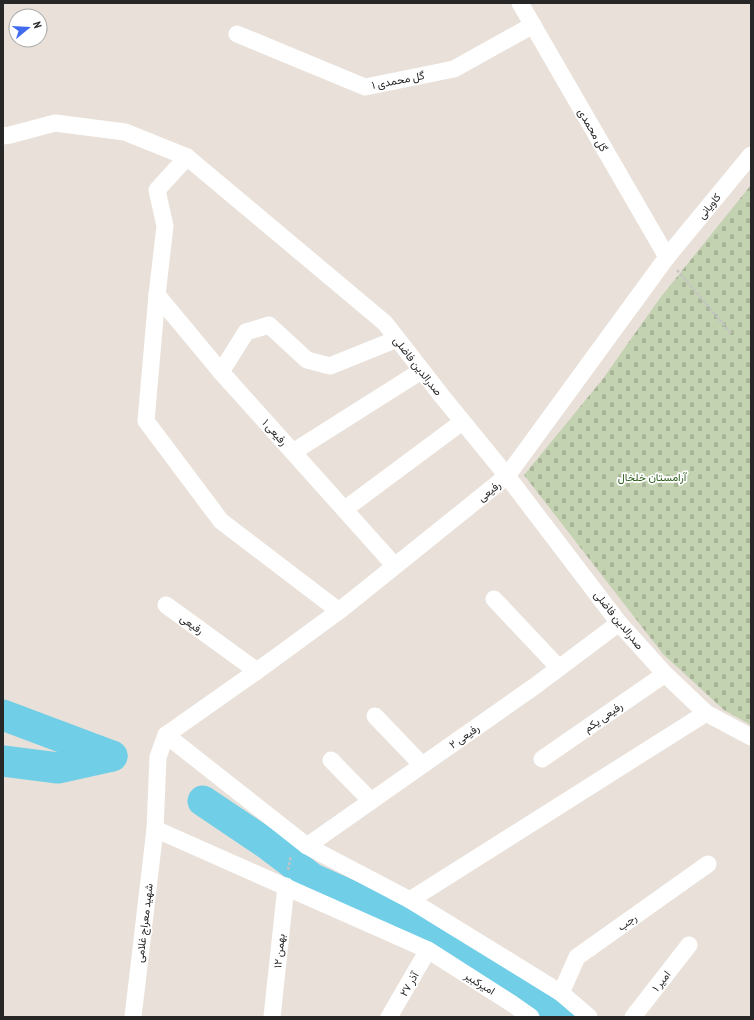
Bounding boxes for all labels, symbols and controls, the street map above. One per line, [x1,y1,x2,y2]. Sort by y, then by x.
north arrow [8,8,48,48]
text: N [30,20,45,30]
street label: گل محمدی ۱ [370,68,426,92]
street label: گل محمدی [575,106,611,154]
street label: کاویانی [694,190,724,222]
street label: صدرالدین فاضلی [390,334,446,398]
street label: رفیعی ۱ [259,416,291,448]
park label: آرامستان خلخال [618,470,688,484]
street label: رفیعی [475,477,503,504]
street label: صدرالدین فاضلی [591,588,647,652]
street label: رفیعی [178,611,207,637]
street label: رفیعی یکم [581,699,626,736]
street label: رفیعی ۲ [446,721,482,751]
street label: شهید معراج غلامی [132,882,157,964]
street label: رجب [615,910,640,934]
street label: ۱۲ بهمن [270,933,288,969]
street label: ۲۷ آذر [396,968,422,999]
street label: امیرکبیر [461,968,498,998]
street label: امیر ۱ [649,968,673,994]

